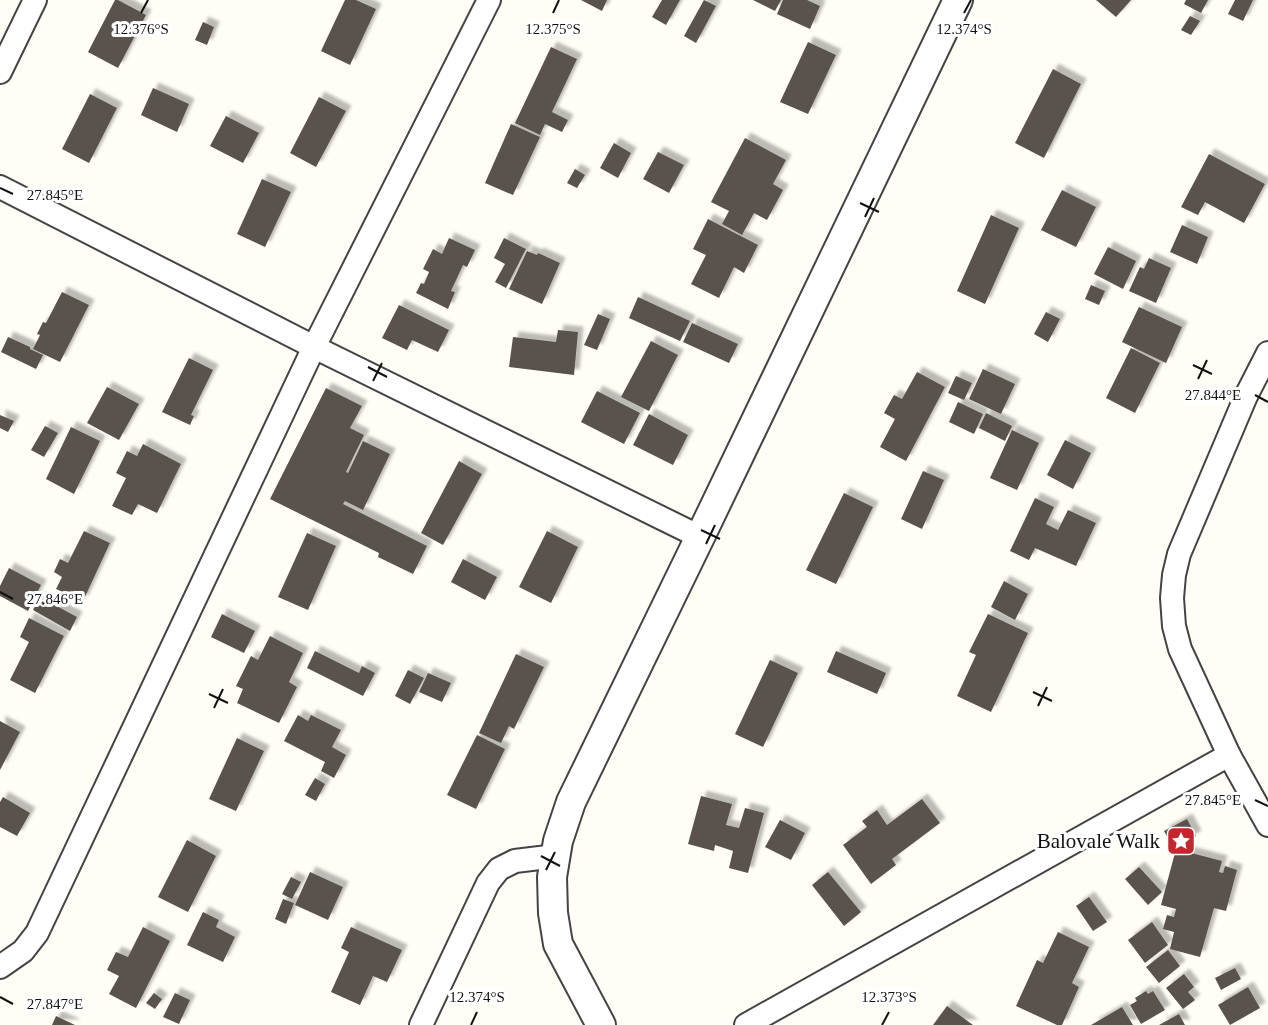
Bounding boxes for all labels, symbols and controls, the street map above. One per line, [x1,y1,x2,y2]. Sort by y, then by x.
text: 12.376°S [113,21,169,37]
text: 12.375°S [525,21,581,37]
text: 12.374°S [936,21,992,37]
text: 27.845°E [27,187,83,203]
text: 27.844°E [1185,387,1241,403]
text: 27.846°E [27,591,83,607]
text: 27.845°E [1185,792,1241,808]
place icon: Balovale Walk [1165,825,1197,857]
place label: Balovale Walk [1037,829,1160,853]
text: 12.374°S [449,989,505,1005]
text: 12.373°S [861,989,917,1005]
text: 27.847°E [27,996,83,1012]

